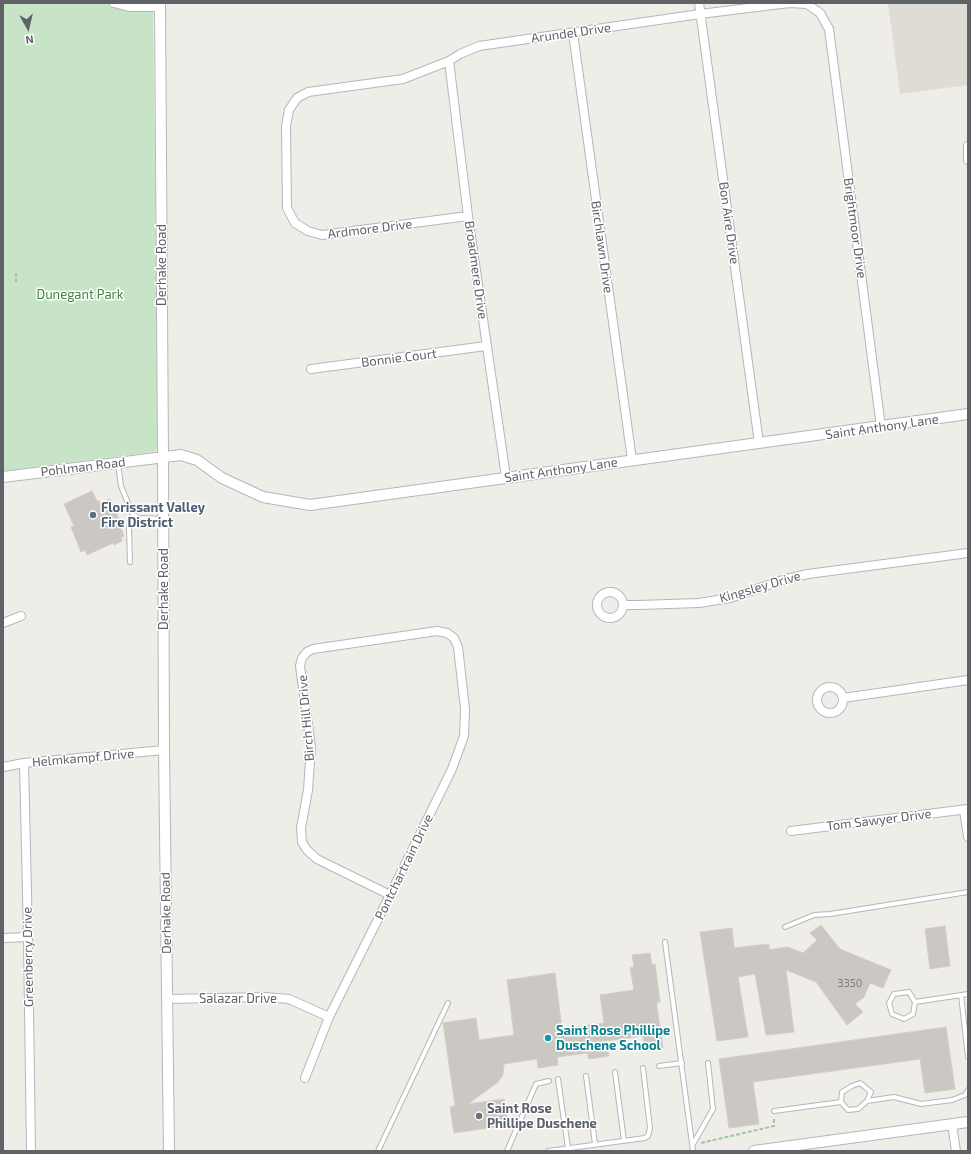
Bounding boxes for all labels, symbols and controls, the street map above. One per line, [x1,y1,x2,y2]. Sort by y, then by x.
north arrow [8,8,48,48]
street label: Arundel Drive [530,20,612,46]
text: N [25,33,35,47]
street label: Brightmoor Drive [840,177,870,279]
street label: Bon Aire Drive [716,181,742,265]
street label: Birchlawn Drive [588,200,616,294]
street label: Ardmore Drive [327,216,413,242]
street label: Broadmere Drive [461,220,491,320]
street label: Derhake Road [154,224,170,306]
park label: Dunegant Park [37,287,123,303]
street label: Bonnie Court [360,346,438,370]
street label: Saint Anthony Lane [824,411,940,443]
street label: Pohlman Road [40,454,126,480]
street label: Saint Anthony Lane [503,454,619,486]
place label: Florissant Valley Fire District [101,500,205,531]
marker: Florissant Valley Fire District [88,510,98,520]
street label: Derhake Road [156,548,172,630]
street label: Kingsley Drive [718,568,802,606]
street label: Birch Hill Drive [294,674,318,762]
street label: Helmkampf Drive [31,746,135,770]
street label: Tom Sawyer Drive [826,806,932,834]
street label: Pontchartrain Drive [372,812,436,922]
street label: Derhake Road [157,872,175,954]
street label: Greenberry Drive [19,907,37,1007]
house number: 3350 [838,976,862,990]
street label: Salazar Drive [199,991,277,1007]
place label: Saint Rose Phillipe Duschene School [556,1023,670,1054]
marker: Saint Rose Phillipe Duschene School [543,1033,553,1043]
place label: Saint Rose Phillipe Duschene [487,1101,597,1132]
marker: Saint Rose Phillipe Duschene [474,1111,484,1121]

